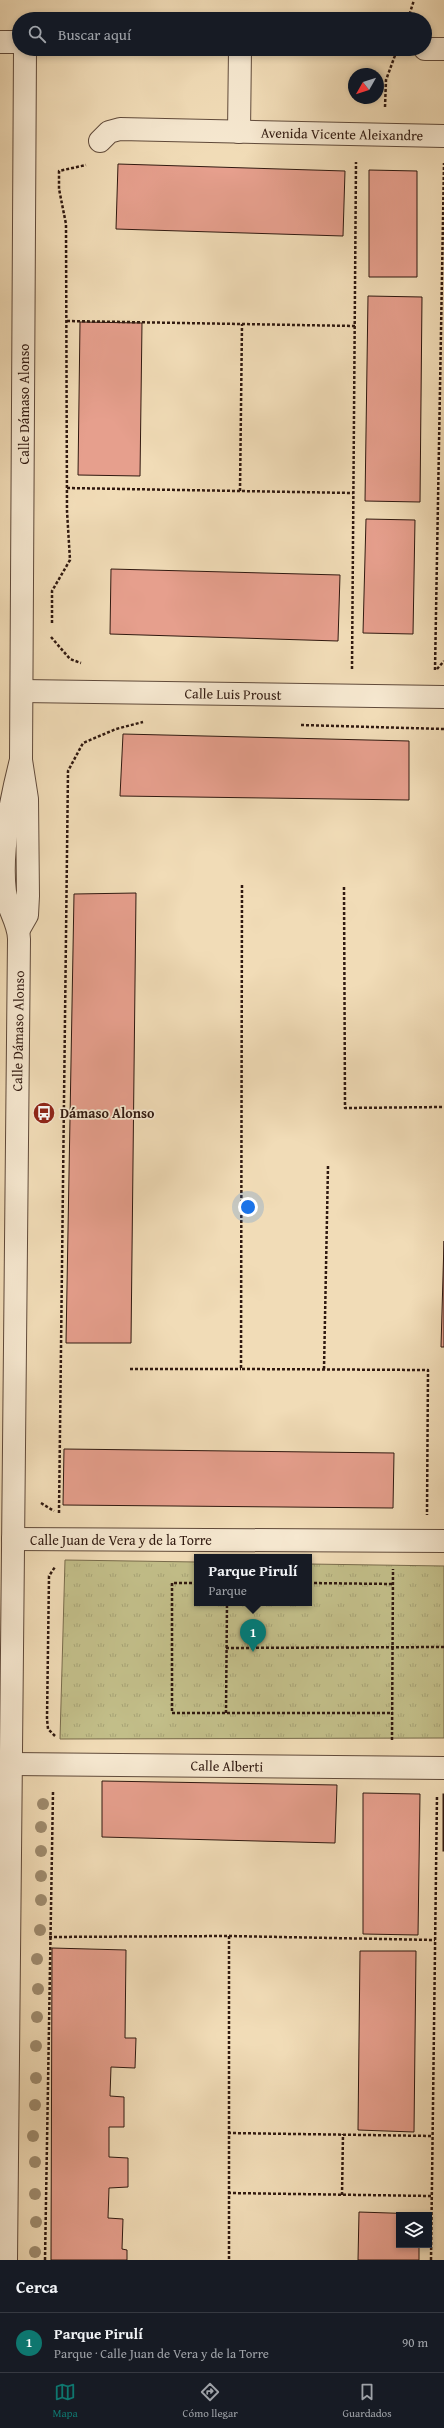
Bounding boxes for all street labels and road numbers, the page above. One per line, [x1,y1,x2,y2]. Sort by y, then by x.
street label: Avenida Vicente Aleixandre [261,123,424,145]
street label: Calle Dámaso Alonso [14,344,34,464]
street label: Calle Luis Proust [184,683,282,705]
street label: Calle Dámaso Alonso [7,970,29,1092]
street label: Calle Juan de Vera y de la Torre [30,1530,212,1550]
street label: Calle Alberti [191,1755,264,1777]

